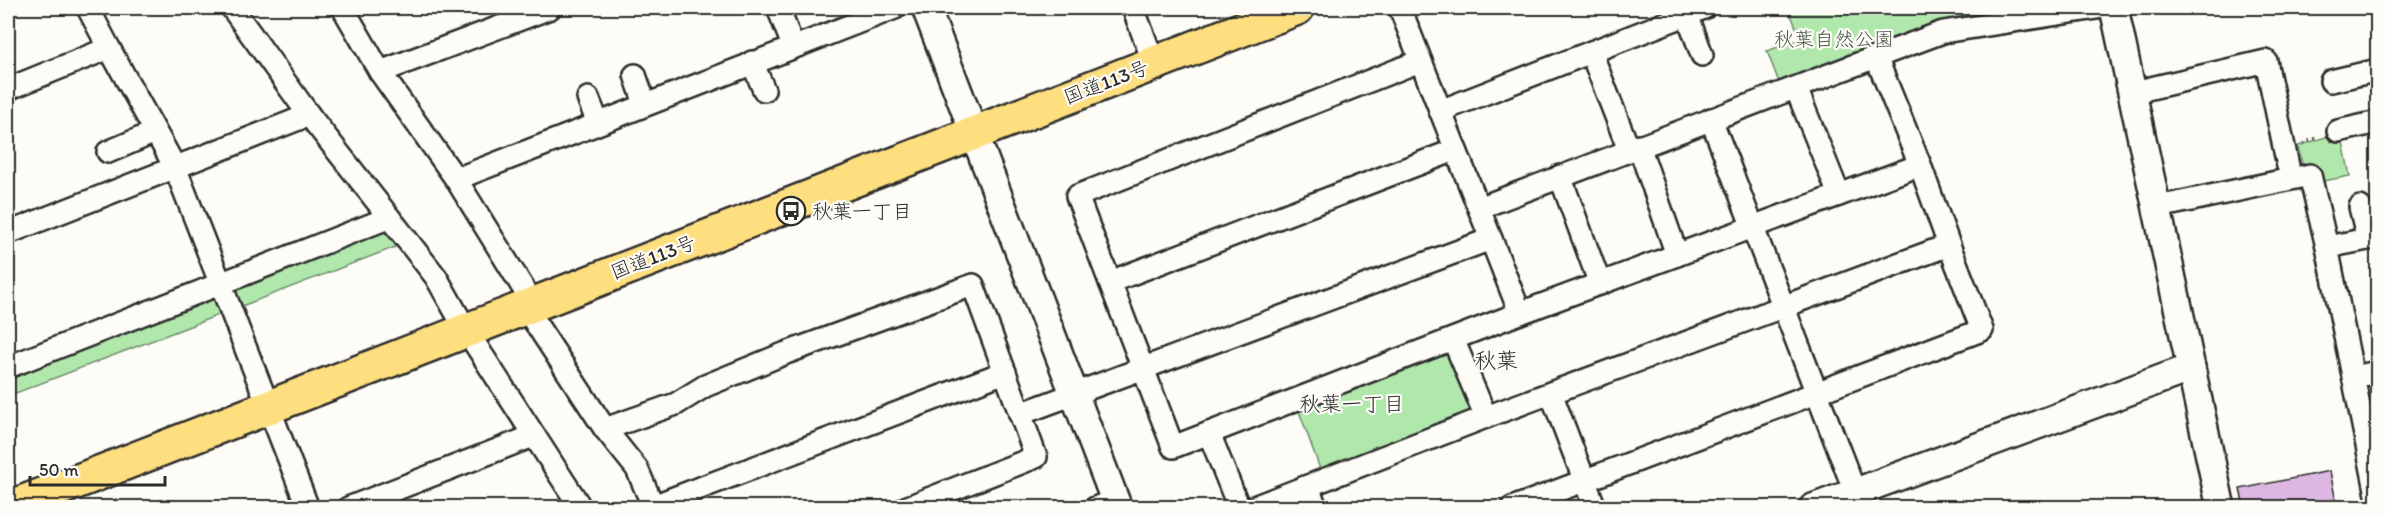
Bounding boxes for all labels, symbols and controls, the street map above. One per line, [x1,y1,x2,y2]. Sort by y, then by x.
park label: 秋葉自然公園 [1774,27,1894,51]
street label: 国道113号 [1060,55,1152,109]
bus stop icon: 秋葉一丁目 [775,195,807,227]
place label: 秋葉一丁目 [812,199,912,223]
street label: 国道113号 [607,230,699,284]
district label: 秋葉 [1474,347,1518,374]
district label: 秋葉一丁目 [1300,391,1405,416]
scale bar [30,449,165,487]
text: 50 m [39,459,79,481]

